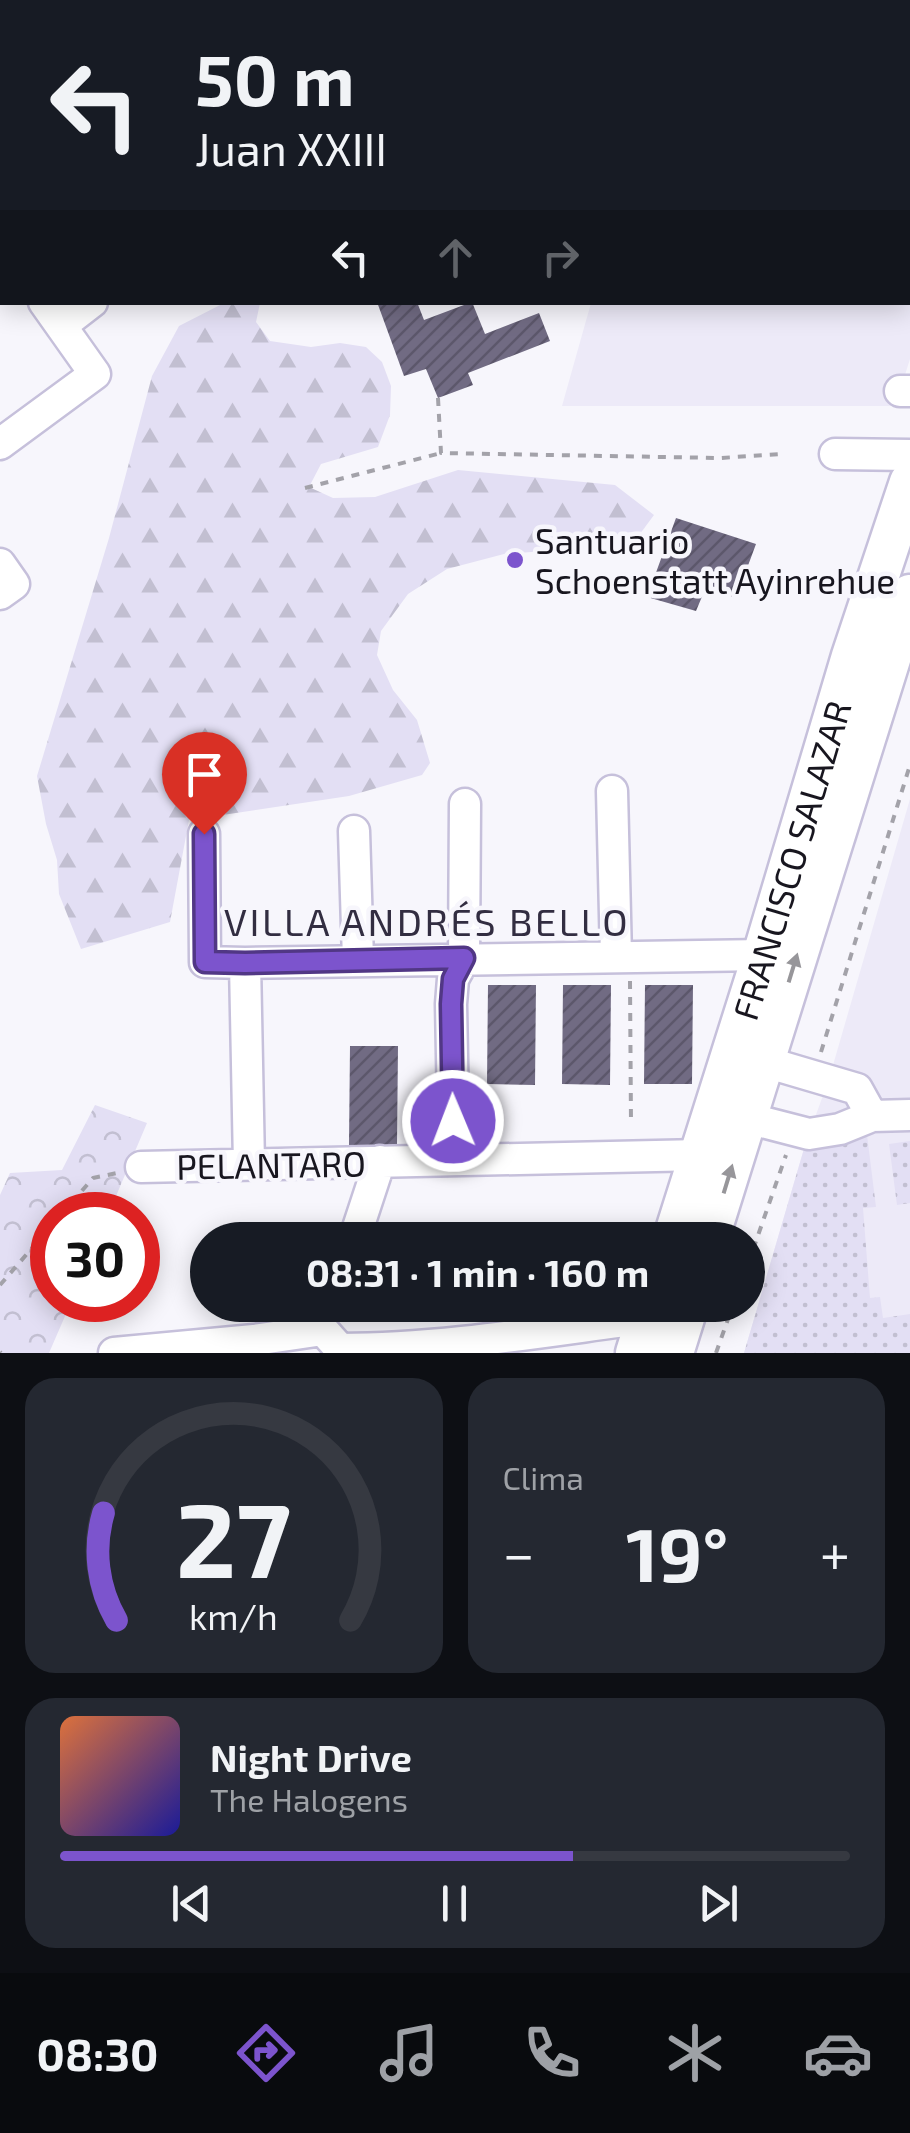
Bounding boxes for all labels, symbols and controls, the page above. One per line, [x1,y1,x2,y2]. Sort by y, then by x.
text: 50 m [195,36,355,120]
icon: left [30,40,160,170]
text: Juan XXIII [195,121,387,175]
icon: left [323,230,378,285]
icon: ahead [428,230,483,285]
icon: right [533,230,588,285]
place label: Santuario Schoenstatt Ayinrehue [535,519,895,601]
marker: Santuario Schoenstatt Ayinrehue [504,549,526,571]
street label: FRANCISCO SALAZAR [723,695,859,1025]
pin [162,732,247,835]
icon: arrive [177,747,232,802]
district label: VILLA ANDRÉS BELLO [224,898,630,944]
one-way arrow [786,952,801,983]
position arrow [401,1069,505,1173]
street label: PELANTARO [176,1141,366,1187]
one-way arrow [721,1163,736,1193]
speed limit sign: 30 [30,1192,160,1322]
text: 08:31 · 1 min · 160 m [306,1249,649,1295]
text: Clima [503,1458,584,1496]
text: 27 [176,1474,291,1599]
text: 19° [626,1507,728,1597]
text: − [503,1519,535,1585]
text: + [820,1519,850,1585]
text: km/h [189,1594,278,1637]
text: Night Drive [210,1734,412,1780]
text: The Halogens [210,1780,408,1818]
icon: previous [164,1876,219,1931]
icon: pause [427,1876,482,1931]
icon: next [691,1876,746,1931]
icon: directions [231,2018,301,2088]
icon: music [374,2018,444,2088]
icon: phone [517,2018,587,2088]
icon: climate [660,2018,730,2088]
icon: car [803,2018,873,2088]
text: 08:30 [37,2026,158,2080]

